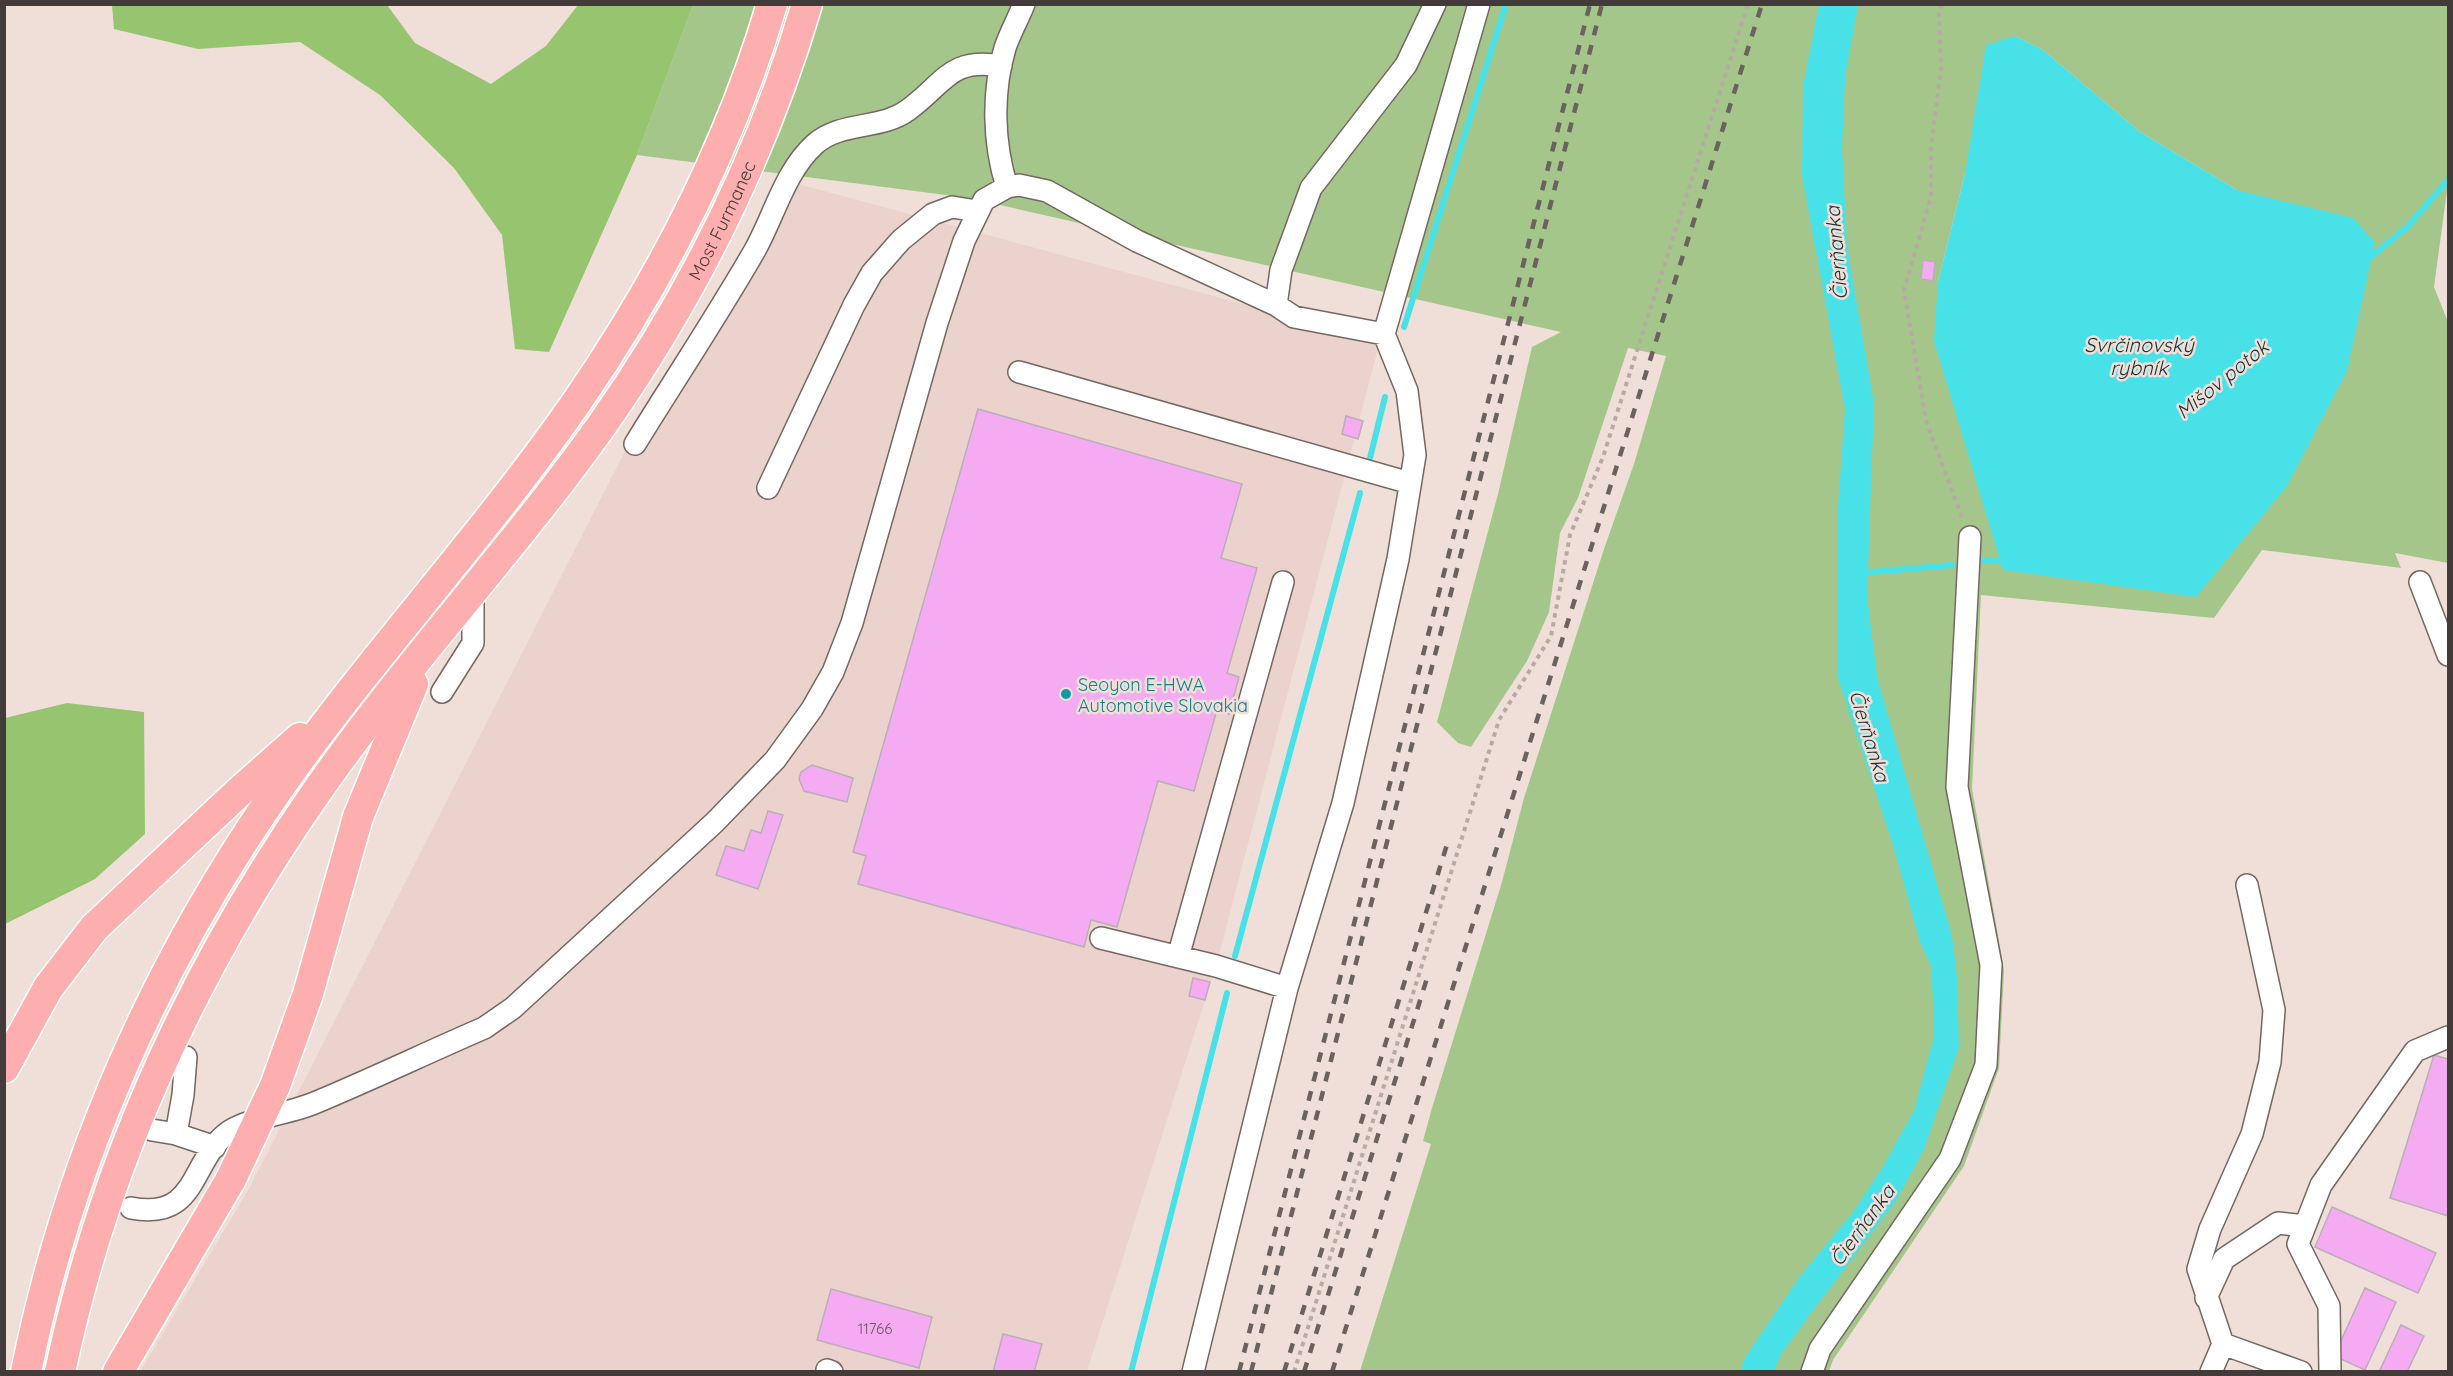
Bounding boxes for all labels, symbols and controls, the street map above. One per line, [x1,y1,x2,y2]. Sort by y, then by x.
street label: Most Furmanec [683,157,760,284]
water label: Čierňanka [1819,203,1853,301]
water label: Svrčinovský rybník [2084,332,2195,380]
water label: Mišov potok [2171,333,2275,424]
place label: Seoyon E-HWA Automotive Slovakia [1078,673,1248,717]
marker: Seoyon E-HWA Automotive Slovakia [1059,687,1073,701]
water label: Čierňanka [1844,687,1896,787]
water label: Čierňanka [1824,1178,1901,1271]
house number: 11766 [858,1319,892,1338]

